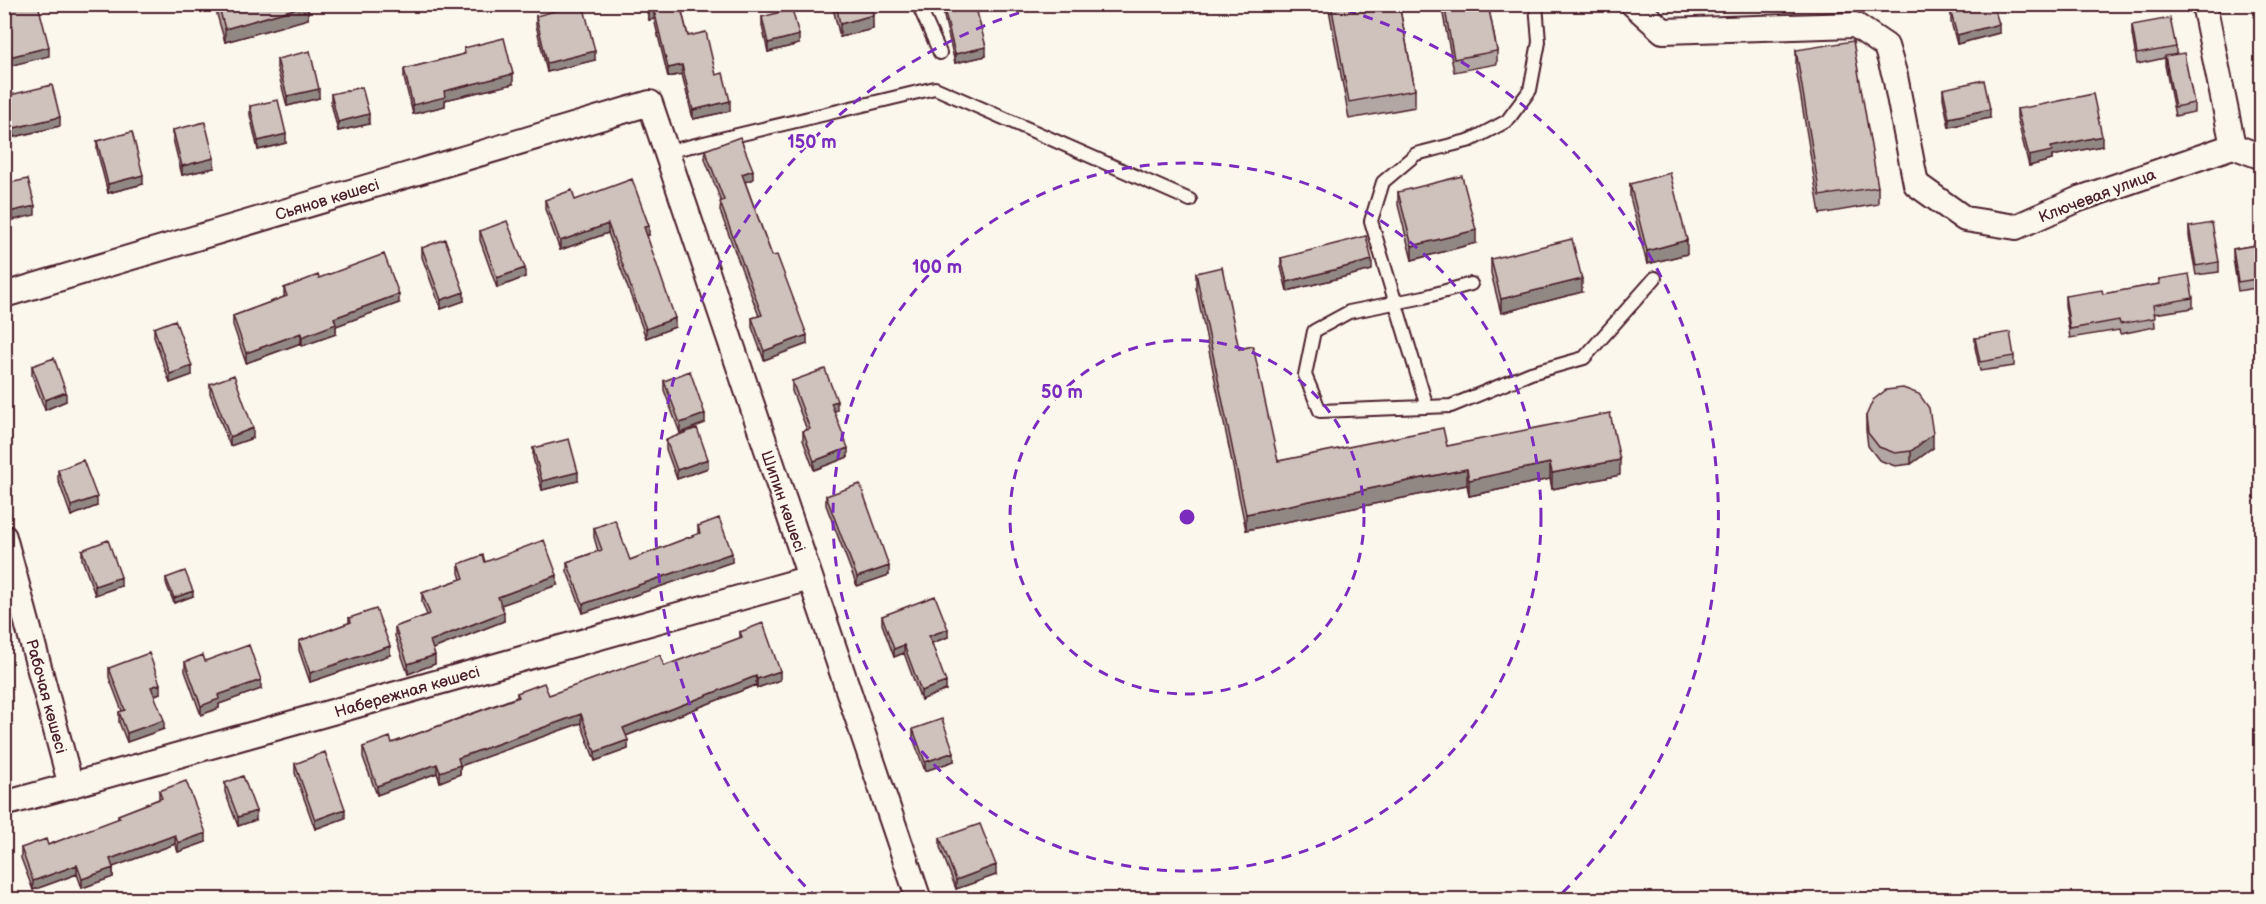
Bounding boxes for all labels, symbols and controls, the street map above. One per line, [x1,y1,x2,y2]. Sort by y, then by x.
text: 150 m [787,132,837,153]
street label: Ключевая улица [2036,165,2159,227]
street label: Сьянов көшесі [273,176,382,225]
text: 100 m [912,257,962,278]
text: 50 m [1041,382,1083,403]
street label: Шипин көшесі [756,448,809,555]
centre of rings [1177,507,1197,527]
street label: Рабочая көшесі [21,637,70,756]
street label: Набережная көшесі [333,663,482,722]

